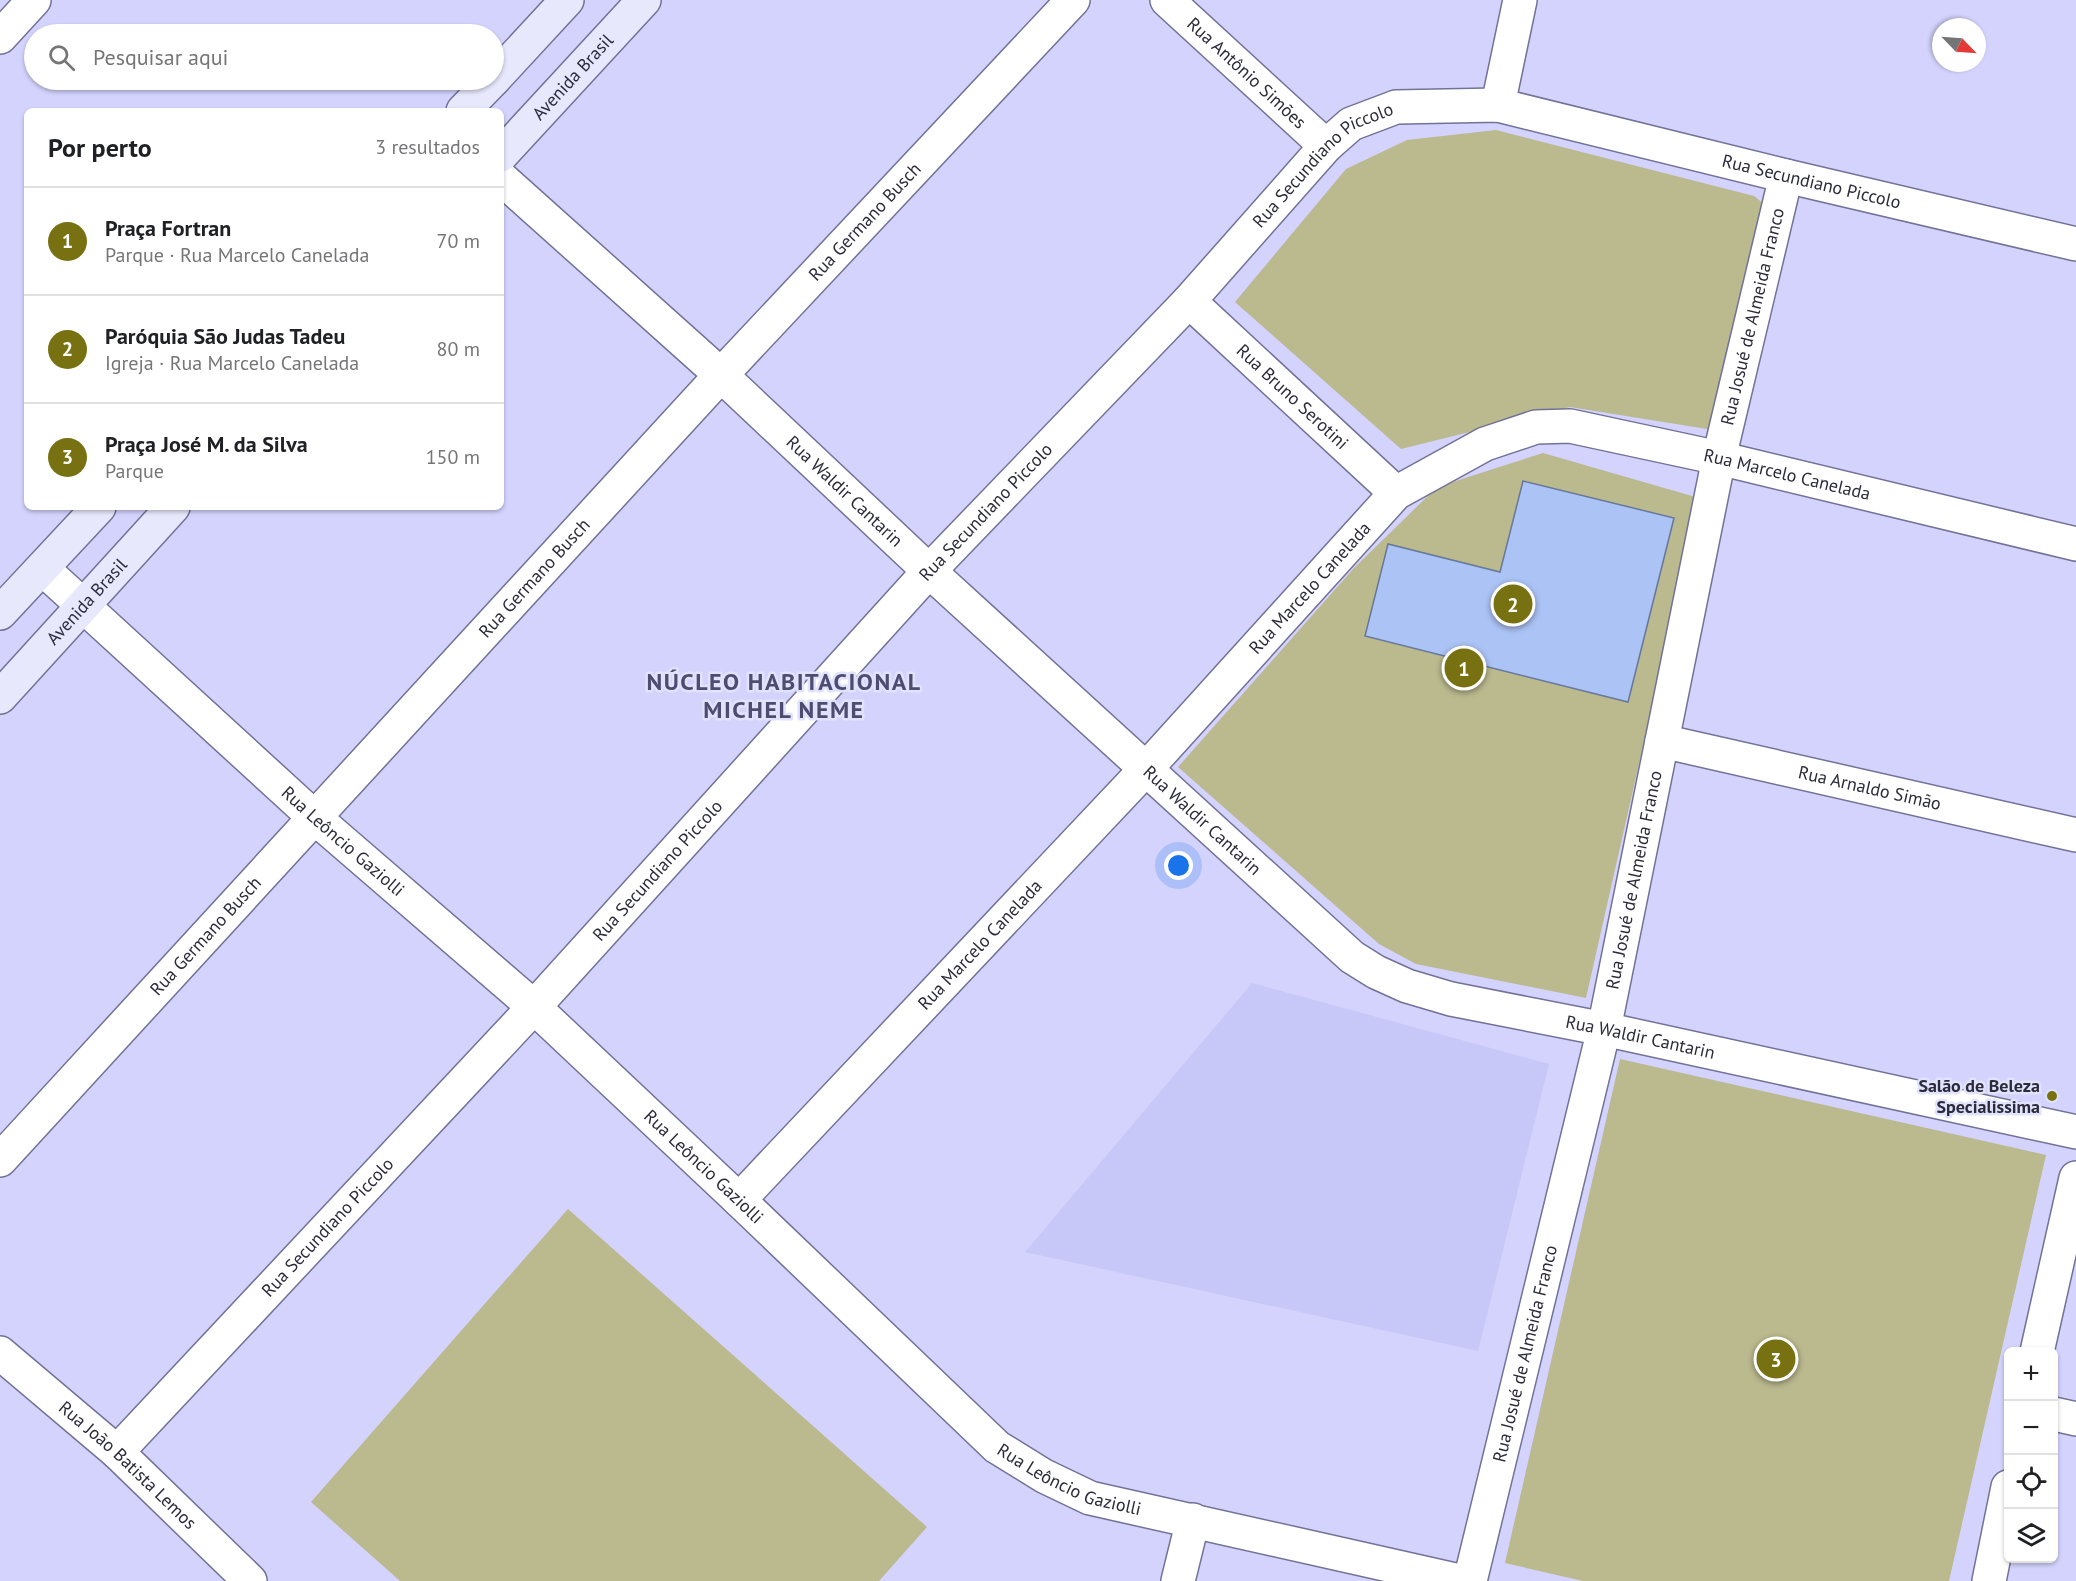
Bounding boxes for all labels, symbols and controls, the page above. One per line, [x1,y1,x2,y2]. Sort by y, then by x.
street label: Rua Antônio Simões [1182,12,1311,133]
north arrow [1932,18,1986,72]
search box [24,24,504,90]
street label: Avenida Brasil [527,28,618,125]
icon: search [45,41,78,74]
text: Pesquisar aqui [93,43,229,71]
street label: Rua Secundiano Piccolo [1247,97,1396,232]
text: Por perto [48,131,152,164]
text: 3 resultados [375,134,480,160]
street label: Rua Secundiano Piccolo [1720,149,1903,214]
street label: Rua Germano Busch [803,157,926,285]
street label: Rua Josué de Almeida Franco [1715,205,1789,427]
text: Praça Fortran [105,214,231,242]
text: 1 [62,228,73,254]
text: 70 m [437,228,480,254]
text: Parque · Rua Marcelo Canelada [105,242,369,268]
text: Paróquia São Judas Tadeu [105,322,345,350]
text: 2 [62,336,73,362]
text: 80 m [437,336,480,362]
street label: Rua Bruno Serotini [1232,339,1354,454]
text: Igreja · Rua Marcelo Canelada [105,350,359,376]
text: Praça José M. da Silva [105,430,308,458]
street label: Rua Waldir Cantarin [782,430,908,552]
street label: Rua Secundiano Piccolo [914,438,1057,586]
street label: Rua Marcelo Canelada [1702,443,1873,505]
text: 3 [62,444,73,470]
text: 150 m [426,444,480,470]
text: Parque [105,458,164,484]
street label: Rua Germano Busch [473,513,595,642]
street label: Rua Marcelo Canelada [1244,517,1375,659]
street label: Avenida Brasil [41,553,132,649]
pin: 2 [1494,582,1532,626]
pin: 1 [1444,646,1484,690]
district label: NÚCLEO HABITACIONAL MICHEL NEME [646,666,922,725]
street label: Rua Waldir Cantarin [1139,760,1266,880]
street label: Rua Arnaldo Simão [1796,760,1944,815]
street label: Rua Josué de Almeida Franco [1600,769,1667,991]
street label: Rua Leôncio Gaziolli [277,781,409,901]
street label: Rua Secundiano Piccolo [587,795,727,946]
your location [1164,851,1193,880]
street label: Rua Germano Busch [145,871,266,1000]
street label: Rua Marcelo Canelada [913,874,1047,1014]
street label: Rua Waldir Cantarin [1564,1010,1717,1064]
place label: Salão de Beleza Specialissima [1918,1074,2040,1118]
marker: Salão de Beleza Specialissima [2045,1089,2059,1103]
street label: Rua Leôncio Gaziolli [639,1104,769,1228]
street label: Rua Secundiano Piccolo [256,1152,398,1301]
street label: Rua Josué de Almeida Franco [1487,1243,1562,1464]
pin: 3 [1756,1336,1796,1382]
map controls [2004,1347,2058,1563]
button: + [2004,1347,2058,1401]
street label: Rua João Batista Lemos [54,1396,202,1534]
button: − [2004,1401,2058,1455]
street label: Rua Leôncio Gaziolli [993,1438,1143,1520]
button: locate [2004,1455,2058,1509]
button: layers [2004,1509,2058,1563]

